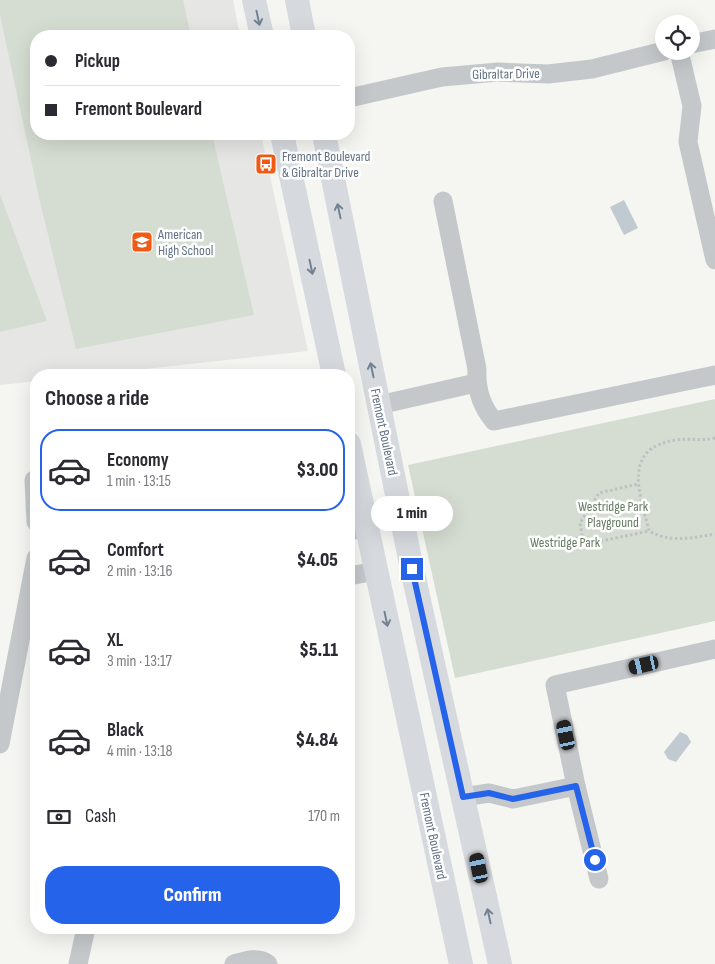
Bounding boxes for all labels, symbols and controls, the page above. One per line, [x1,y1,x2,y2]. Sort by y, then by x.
one-way arrow [254,10,263,26]
map controls [655,15,700,60]
button: locate [655,15,700,60]
text: Pickup [75,50,120,73]
street label: Gibraltar Drive [472,65,540,83]
text: Fremont Boulevard [75,98,202,121]
place label: Fremont Boulevard & Gibraltar Drive [282,148,371,181]
bus stop icon: Fremont Boulevard & Gibraltar Drive [254,152,278,176]
one-way arrow [334,203,343,219]
place label: American High School [157,226,213,259]
school or university icon: American High School [130,230,154,254]
one-way arrow [306,259,316,275]
one-way arrow [366,362,376,378]
text: Choose a ride [45,385,149,412]
street label: Fremont Boulevard [367,387,402,477]
icon: car [47,448,92,493]
text: Economy [107,449,169,472]
text: $3.00 [296,459,338,482]
text: 1 min · 13:15 [107,472,171,491]
callout: 1 min [371,496,453,532]
park label: Westridge Park Playground [578,498,649,531]
text: 1 min [397,504,427,523]
park label: Westridge Park [530,534,601,551]
icon: car [47,538,92,583]
text: Comfort [107,539,164,562]
text: $4.05 [297,549,338,572]
route end [401,558,423,580]
text: 2 min · 13:16 [107,562,172,581]
one-way arrow [382,611,391,627]
icon: car [47,628,92,673]
text: XL [107,629,123,652]
text: $5.11 [299,639,338,662]
text: 3 min · 13:17 [107,652,172,671]
car [627,654,660,676]
icon: car [47,718,92,763]
text: Black [107,719,144,742]
car [555,719,576,751]
text: $4.84 [296,729,338,752]
text: 4 min · 13:18 [107,742,173,761]
street label: Fremont Boulevard [416,791,451,881]
icon: cash [45,803,73,831]
text: Cash [85,805,116,828]
text: 170 m [308,807,340,826]
route start [584,849,606,871]
car [468,852,489,884]
button: Confirm [45,866,340,924]
one-way arrow [484,909,494,925]

